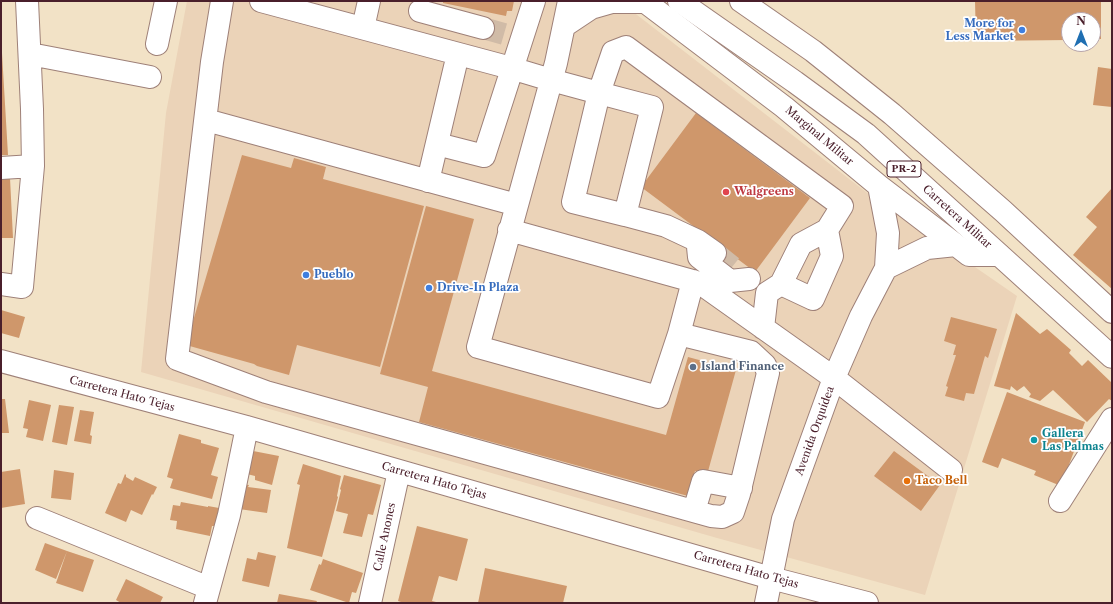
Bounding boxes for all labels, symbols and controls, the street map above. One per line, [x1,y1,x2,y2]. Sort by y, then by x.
north arrow [1061,12,1101,52]
text: N [1076,14,1086,28]
place label: More for Less Market [946,17,1014,43]
marker: More for Less Market [1017,25,1027,35]
street label: Marginal Militar [782,104,856,168]
road number: PR-2 [887,161,921,177]
street label: Carretera Militar [920,183,994,251]
place label: Walgreens [734,185,794,199]
marker: Walgreens [721,187,731,197]
place label: Pueblo [314,268,353,282]
marker: Pueblo [301,270,311,280]
place label: Drive-In Plaza [437,281,519,295]
marker: Drive-In Plaza [424,283,434,293]
place label: Island Finance [701,360,784,374]
marker: Island Finance [688,362,698,372]
street label: Carretera Hato Tejas [68,374,176,414]
street label: Avenida Orquídea [793,385,837,477]
place label: Gallera Las Palmas [1042,427,1104,453]
marker: Gallera Las Palmas [1029,435,1039,445]
street label: Carretera Hato Tejas [380,460,488,502]
place label: Taco Bell [915,474,967,488]
marker: Taco Bell [902,476,912,486]
street label: Calle Anones [371,502,399,572]
street label: Carretera Hato Tejas [692,549,800,591]

